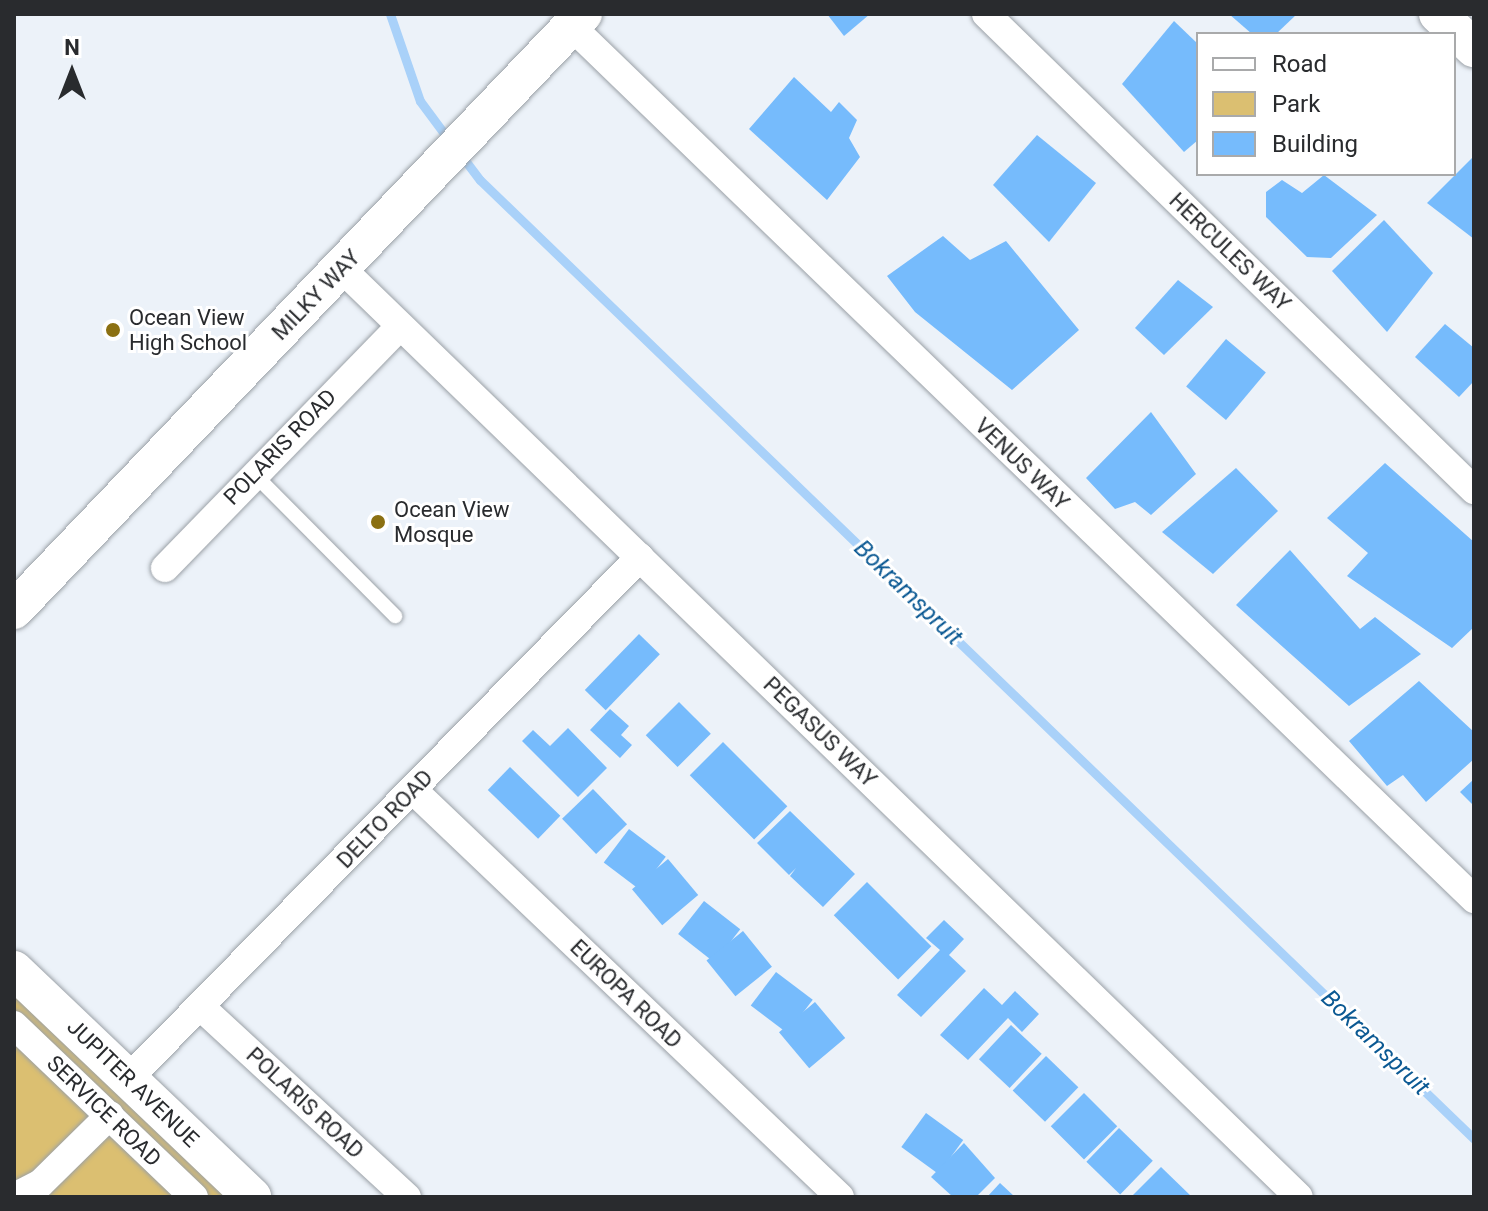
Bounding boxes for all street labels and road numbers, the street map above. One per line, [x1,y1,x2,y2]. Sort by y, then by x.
street label: HERCULES WAY [1164,187,1296,317]
street label: MILKY WAY [267,244,365,346]
street label: POLARIS ROAD [218,384,342,510]
street label: VENUS WAY [969,413,1075,515]
street label: PEGASUS WAY [758,671,882,793]
street label: DELTO ROAD [332,764,438,874]
street label: EUROPA ROAD [565,934,687,1054]
street label: JUPITER AVENUE [62,1013,204,1153]
street label: POLARIS ROAD [241,1042,369,1164]
street label: SERVICE ROAD [41,1050,167,1172]

